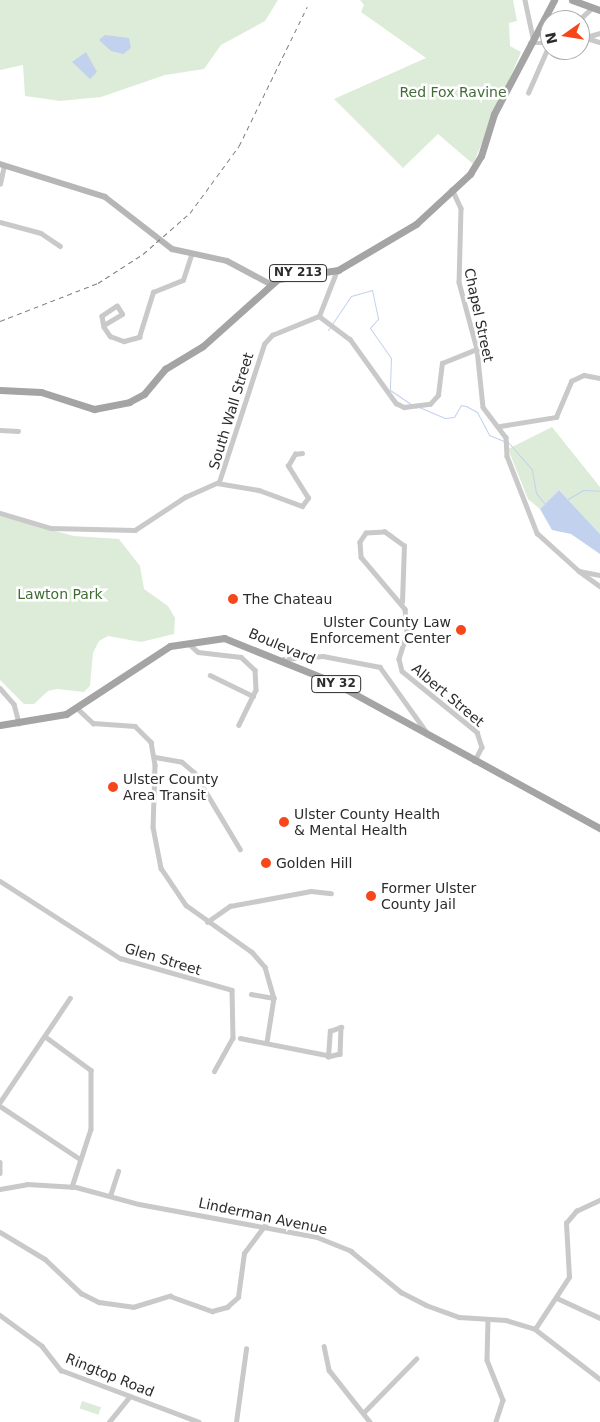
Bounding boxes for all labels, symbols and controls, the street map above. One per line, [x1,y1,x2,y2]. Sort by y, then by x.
north arrow [540,10,590,60]
text: N [542,31,560,46]
park label: Red Fox Ravine [399,84,507,100]
road number: NY 213 [268,264,328,282]
street label: Chapel Street [461,266,497,364]
street label: South Wall Street [205,350,257,472]
park label: Lawton Park [17,586,103,602]
place label: The Chateau [243,591,332,607]
marker: The Chateau [227,593,239,605]
place label: Ulster County Law Enforcement Center [310,614,451,646]
street label: Boulevard [246,624,318,668]
marker: Ulster County Law Enforcement Center [455,624,467,636]
street label: Albert Street [408,660,488,730]
road number: NY 32 [311,674,361,694]
place label: Ulster County Area Transit [123,771,219,804]
marker: Ulster County Area Transit [107,781,119,793]
place label: Ulster County Health & Mental Health [294,806,440,839]
marker: Ulster County Health & Mental Health [278,816,290,828]
place label: Golden Hill [276,855,352,871]
marker: Golden Hill [260,857,272,869]
place label: Former Ulster County Jail [381,880,476,912]
marker: Former Ulster County Jail [365,890,377,902]
street label: Glen Street [123,939,203,979]
street label: Linderman Avenue [197,1194,329,1238]
street label: Ringtop Road [63,1350,157,1400]

